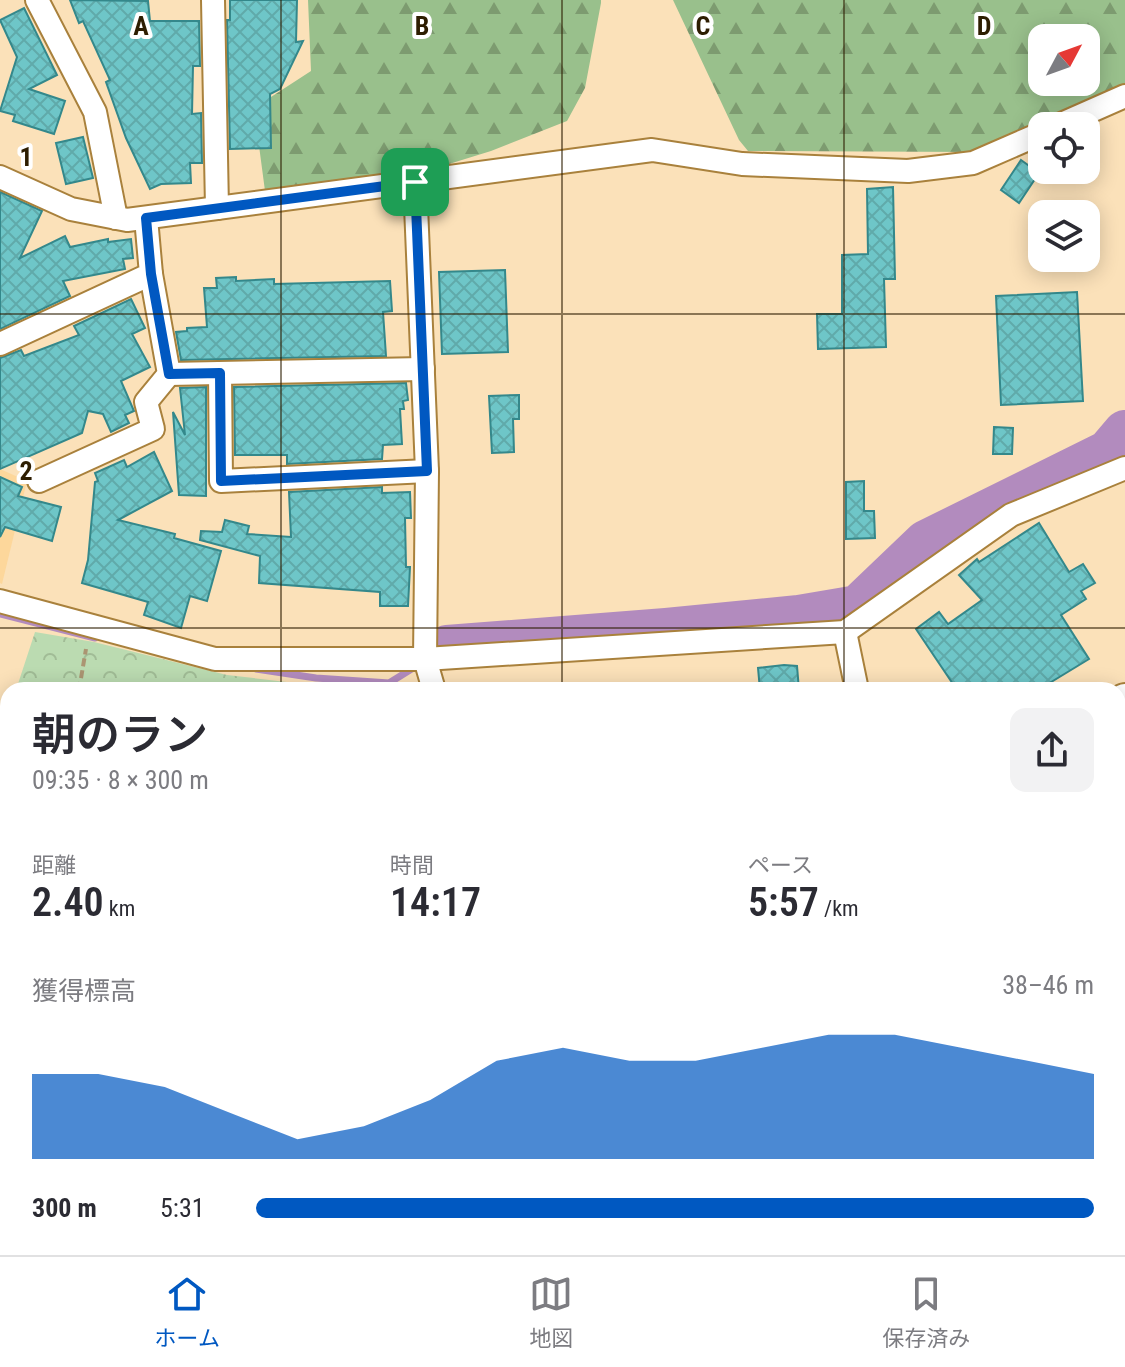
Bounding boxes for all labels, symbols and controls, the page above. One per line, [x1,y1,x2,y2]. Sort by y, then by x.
text: A [133,11,149,41]
text: B [415,11,429,41]
text: C [696,11,711,41]
text: D [977,11,991,41]
north arrow [1028,24,1100,96]
map controls [1028,24,1100,272]
button: locate [1028,112,1100,184]
text: 1 [19,142,33,172]
pin [381,148,449,216]
icon: arrive [393,160,437,204]
button: layers [1028,200,1100,272]
text: 2 [19,456,33,486]
button: share [1010,708,1094,792]
text: 朝のラン [32,709,208,761]
text: 09:35 · 8 × 300 m [32,765,209,795]
text: 距離 [32,853,76,878]
text: 時間 [390,853,434,878]
text: ペース [748,853,813,878]
text: 2.40 [32,879,104,926]
text: 14:17 [390,879,481,926]
text: 5:57 [748,879,819,926]
text: km [104,896,135,921]
text: /km [819,896,859,921]
text: 38–46 m [1002,970,1094,1000]
text: 獲得標高 [32,976,136,1006]
text: 300 m [32,1193,97,1223]
text: 5:31 [160,1193,205,1223]
tab: ホーム [155,1272,220,1352]
tab: 地図 [529,1272,573,1352]
tab: 保存済み [882,1272,970,1352]

